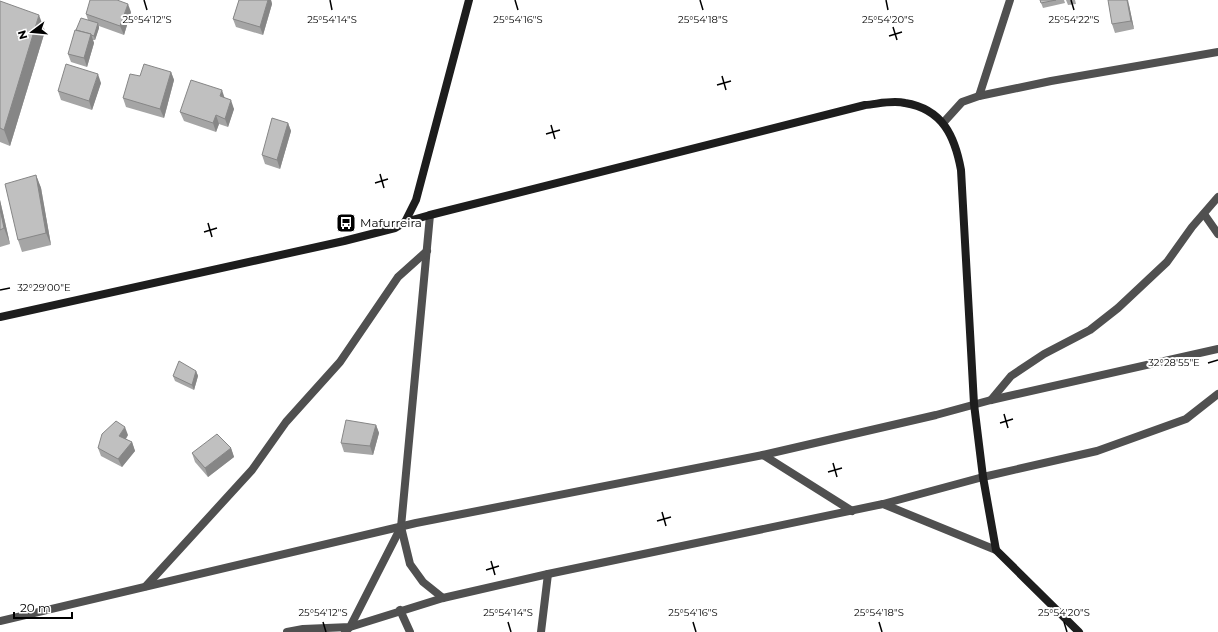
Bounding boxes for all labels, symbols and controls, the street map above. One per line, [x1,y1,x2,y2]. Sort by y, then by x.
north arrow [12,12,52,52]
text: 25°54'12"S [122,13,172,26]
text: 25°54'14"S [307,13,357,26]
text: 25°54'16"S [493,13,543,26]
text: 25°54'18"S [678,13,728,26]
text: 25°54'20"S [862,13,914,26]
text: 25°54'22"S [1049,13,1099,26]
text: N [14,29,30,41]
bus stop icon: Mafurreira [335,212,357,234]
place label: Mafurreira [360,215,422,230]
text: 32°29'00"E [17,281,71,294]
text: 32°28'55"E [1148,356,1200,369]
scale bar [14,594,72,620]
text: 20 m [20,600,51,615]
text: 25°54'12"S [298,606,348,619]
text: 25°54'14"S [483,606,533,619]
text: 25°54'16"S [668,606,718,619]
text: 25°54'18"S [854,606,904,619]
text: 25°54'20"S [1038,606,1090,619]

